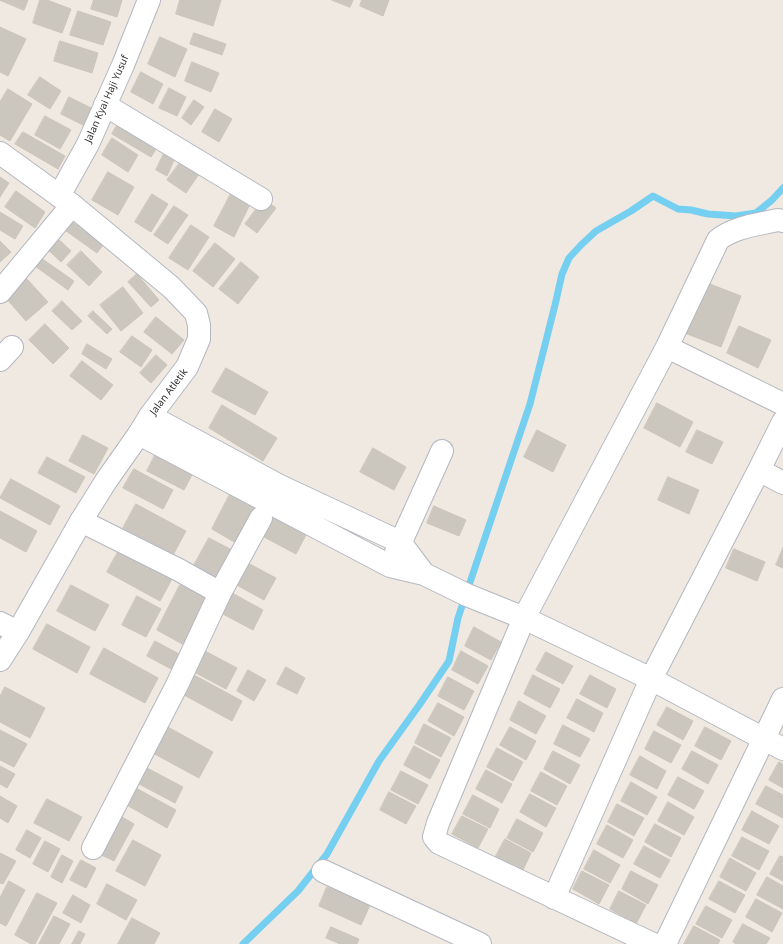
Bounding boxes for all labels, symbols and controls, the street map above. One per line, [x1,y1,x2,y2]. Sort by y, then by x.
street label: Jalan Kyai Haji Yusuf [82,54,132,144]
street label: Jalan Atletik [148,366,190,418]

